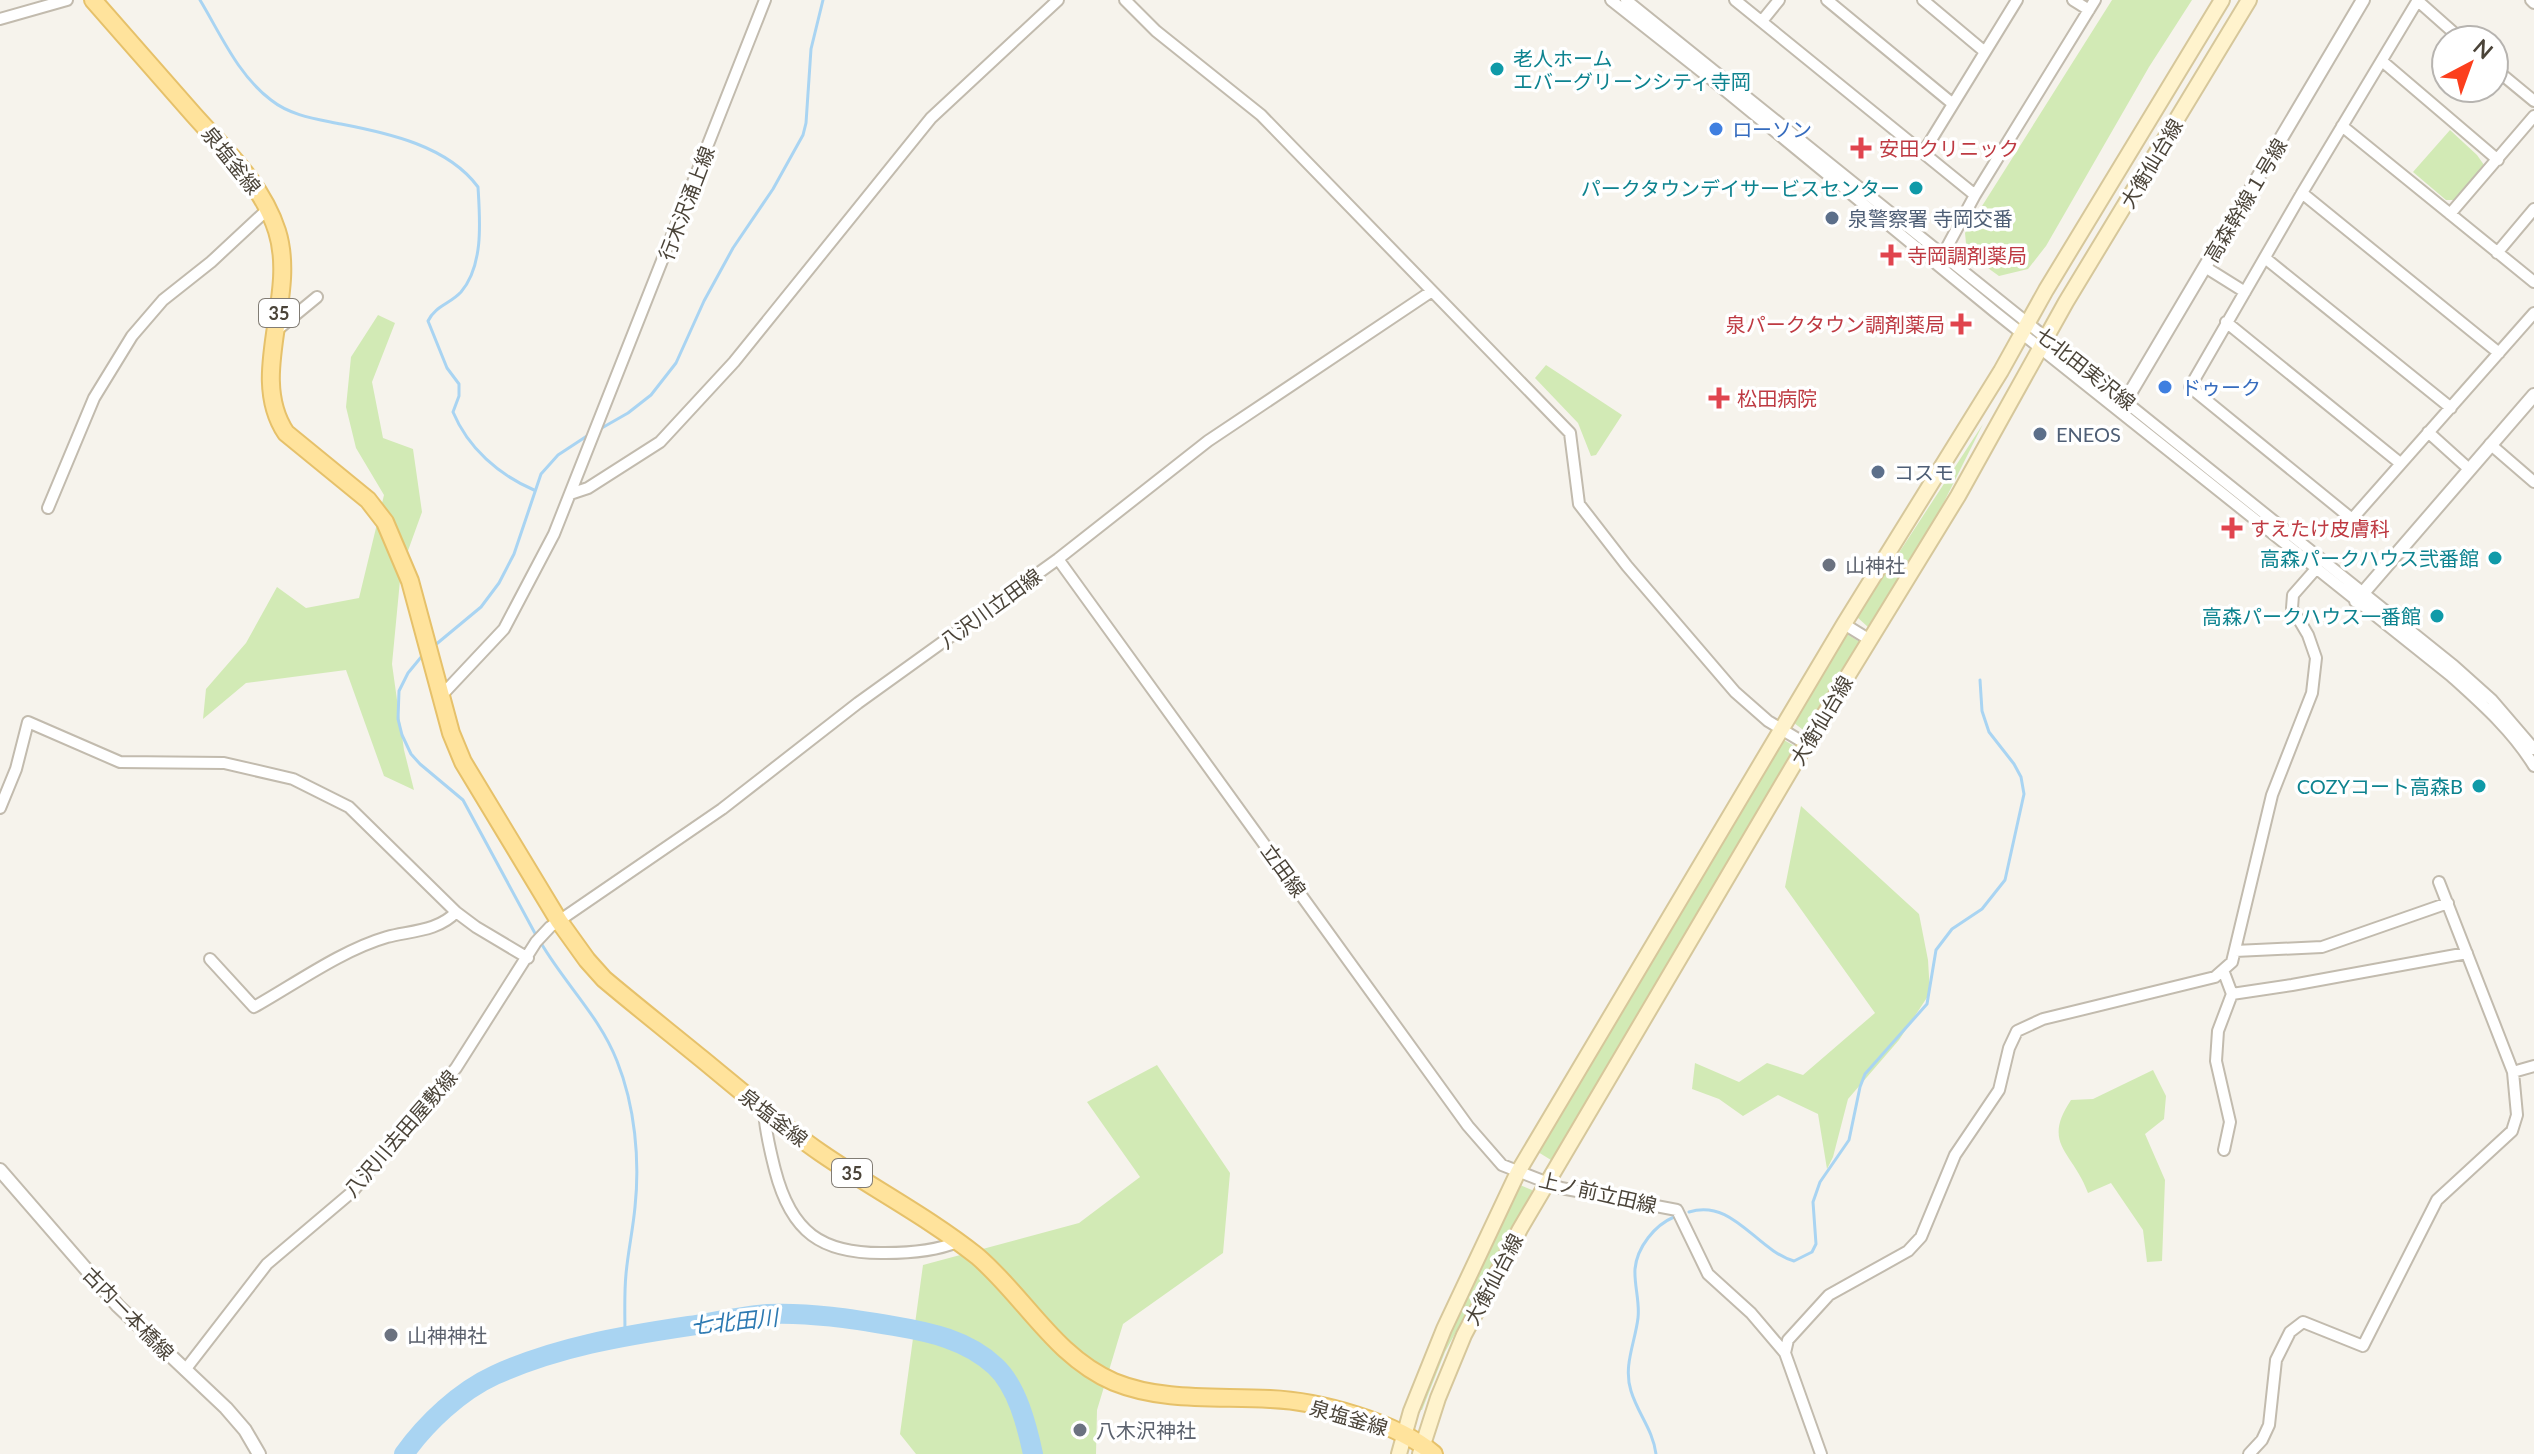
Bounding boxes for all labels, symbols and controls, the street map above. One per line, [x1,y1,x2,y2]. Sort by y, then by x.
north arrow [2430,24,2510,104]
text: N [2468,33,2499,64]
place label: 老人ホーム エバーグリーンシティ寺岡 [1513,46,1751,93]
marker: 老人ホーム エバーグリーンシティ寺岡 [1488,60,1506,78]
street label: 大衡仙台線 [2115,114,2187,212]
place label: ローソン [1732,117,1812,141]
marker: ローソン [1707,120,1725,138]
street label: 泉塩釜線 [198,121,266,199]
street label: 高森幹線１号線 [2199,134,2291,266]
place label: 安田クリニック [1879,136,2019,160]
marker: 安田クリニック [1850,137,1872,159]
street label: 行木沢涌上線 [653,143,719,263]
place label: パークタウンデイサービスセンター [1581,176,1900,200]
marker: パークタウンデイサービスセンター [1907,179,1925,197]
place label: 泉警察署 寺岡交番 [1848,206,2013,230]
marker: 泉警察署 寺岡交番 [1823,209,1841,227]
place label: 寺岡調剤薬局 [1907,243,2027,267]
marker: 寺岡調剤薬局 [1882,246,1900,264]
road number: 35 [259,299,299,327]
place label: 泉パークタウン調剤薬局 [1726,312,1945,336]
marker: 泉パークタウン調剤薬局 [1952,315,1970,333]
street label: 七北田実沢線 [2031,322,2141,414]
place label: ドゥーク [2181,375,2261,399]
marker: ドゥーク [2156,378,2174,396]
place label: 松田病院 [1737,386,1817,410]
marker: 松田病院 [1708,387,1730,409]
place label: ENEOS [2056,422,2121,446]
marker: ENEOS [2031,425,2049,443]
place label: コスモ [1894,460,1954,484]
marker: コスモ [1869,463,1887,481]
place label: すえたけ皮膚科 [2250,516,2390,540]
marker: すえたけ皮膚科 [2221,517,2243,539]
place label: 高森パークハウス弐番館 [2260,546,2479,570]
marker: 高森パークハウス弐番館 [2486,549,2504,567]
place label: 山神社 [1845,553,1905,577]
marker: 山神社 [1820,556,1838,574]
street label: 八沢川立田線 [934,563,1046,653]
place label: 高森パークハウス一番館 [2202,604,2421,628]
marker: 高森パークハウス一番館 [2428,607,2446,625]
street label: 大衡仙台線 [1785,671,1857,769]
place label: COZYコート高森B [2297,774,2463,798]
marker: COZYコート高森B [2470,777,2488,795]
street label: 立田線 [1257,839,1311,901]
street label: 八沢川去田屋敷線 [338,1065,462,1201]
street label: 泉塩釜線 [735,1083,813,1151]
road number: 35 [832,1159,872,1187]
street label: 上ノ前立田線 [1537,1167,1659,1217]
street label: 大衡仙台線 [1459,1229,1527,1329]
street label: 古内一本橋線 [79,1262,179,1364]
water label: 七北田川 [689,1303,781,1339]
place label: 山神神社 [407,1323,487,1347]
marker: 山神神社 [382,1326,400,1344]
street label: 泉塩釜線 [1307,1394,1391,1440]
place label: 八木沢神社 [1096,1418,1196,1442]
marker: 八木沢神社 [1071,1421,1089,1439]

